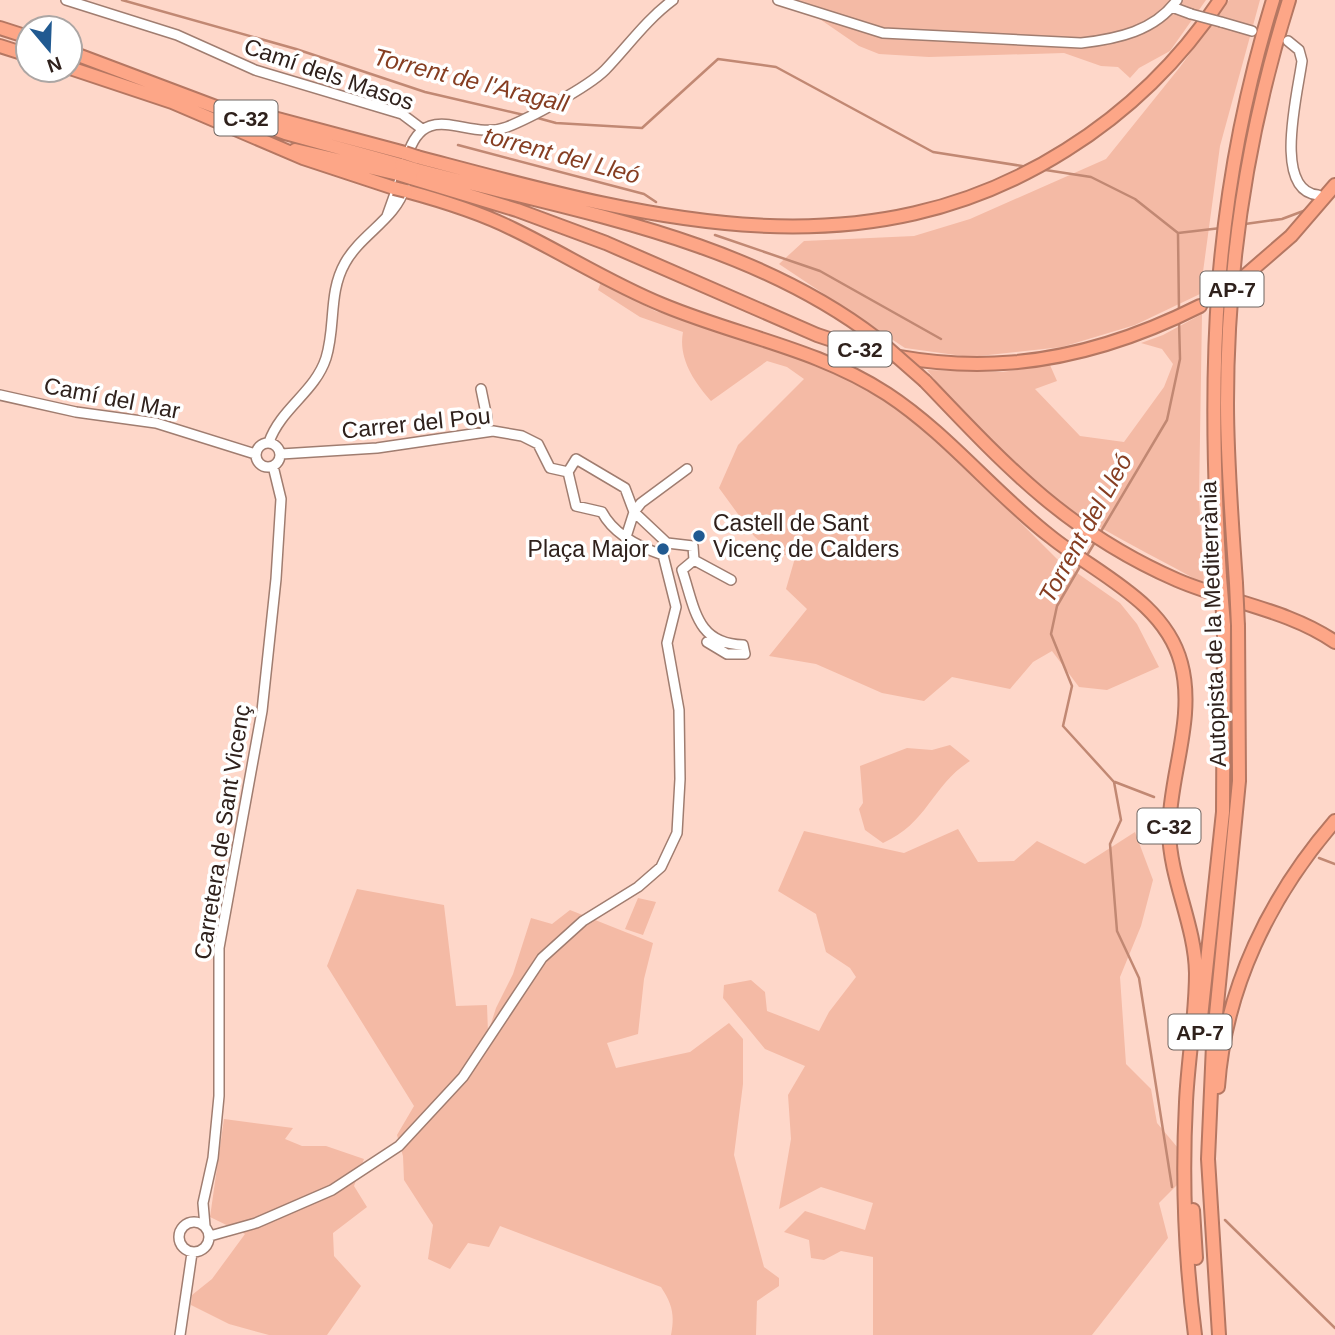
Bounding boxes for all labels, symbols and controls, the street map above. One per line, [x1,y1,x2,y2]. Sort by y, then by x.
north arrow [14,14,84,84]
street label: Camí dels Masos [241,33,417,115]
water label: Torrent de l'Aragall [371,43,572,117]
text: N [44,52,64,77]
road number: C-32 [215,100,278,136]
water label: torrent del Lleó [481,121,643,189]
road number: AP-7 [1200,272,1264,306]
road number: C-32 [828,332,892,366]
street label: Camí del Mar [42,372,183,424]
street label: Carrer del Pou [340,402,492,444]
water label: Torrent del Lleó [1033,449,1137,607]
street label: Autopista de la Mediterrània [1195,480,1231,768]
place label: Castell de Sant Vicenç de Calders [713,510,899,562]
marker: Castell de Sant Vicenç de Calders [691,528,707,544]
place label: Plaça Major [528,536,649,562]
marker: Plaça Major [655,541,671,557]
street label: Carretera de Sant Vicenç [189,703,255,961]
road number: C-32 [1138,808,1200,844]
road number: AP-7 [1168,1014,1232,1050]

